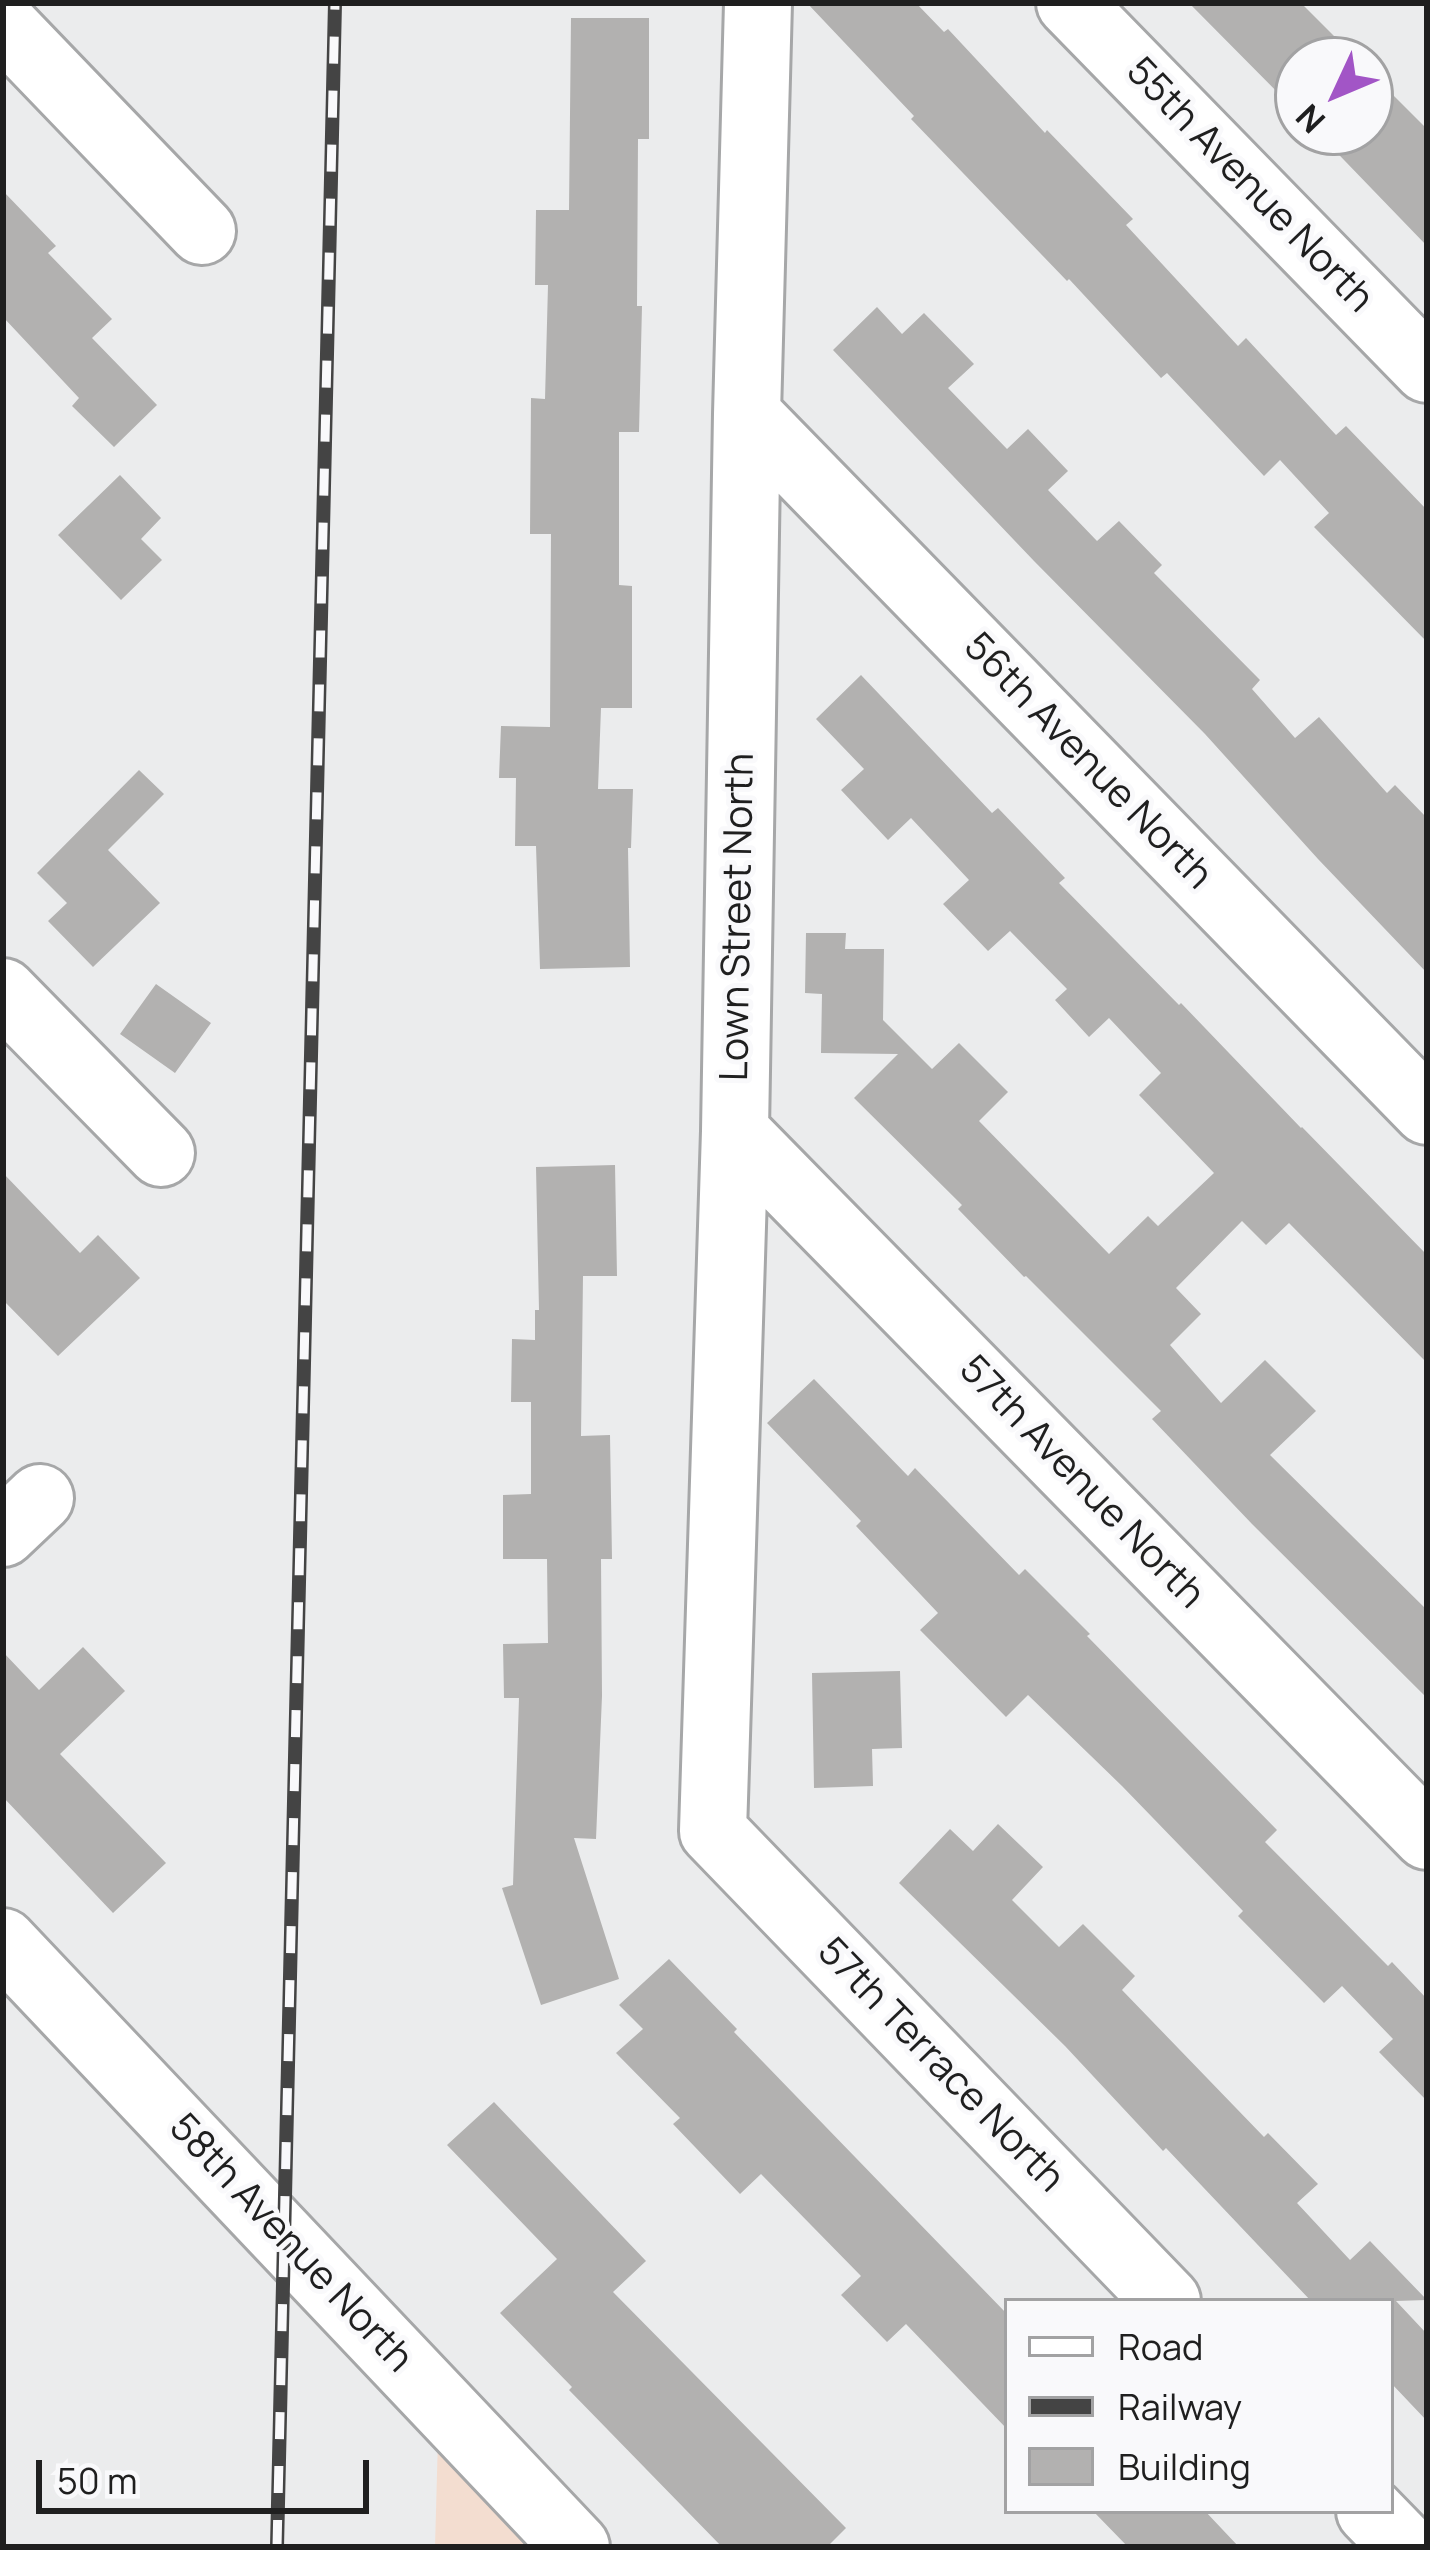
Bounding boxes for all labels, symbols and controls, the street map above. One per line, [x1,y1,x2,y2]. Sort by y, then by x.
north arrow [1274,36,1394,156]
street label: 55th Avenue North [1116,49,1382,323]
street label: 56th Avenue North [953,624,1221,900]
street label: Lown Street North [713,753,765,1081]
street label: 57th Avenue North [949,1347,1213,1619]
street label: 57th Terrace North [807,1929,1073,2203]
street label: 58th Avenue North [158,2105,422,2383]
legend [1004,2298,1394,2514]
text: Road [1118,2322,1203,2371]
text: Railway [1118,2382,1242,2431]
scale bar [42,2436,375,2510]
text: Building [1118,2442,1251,2491]
text: 50 m [57,2456,137,2505]

